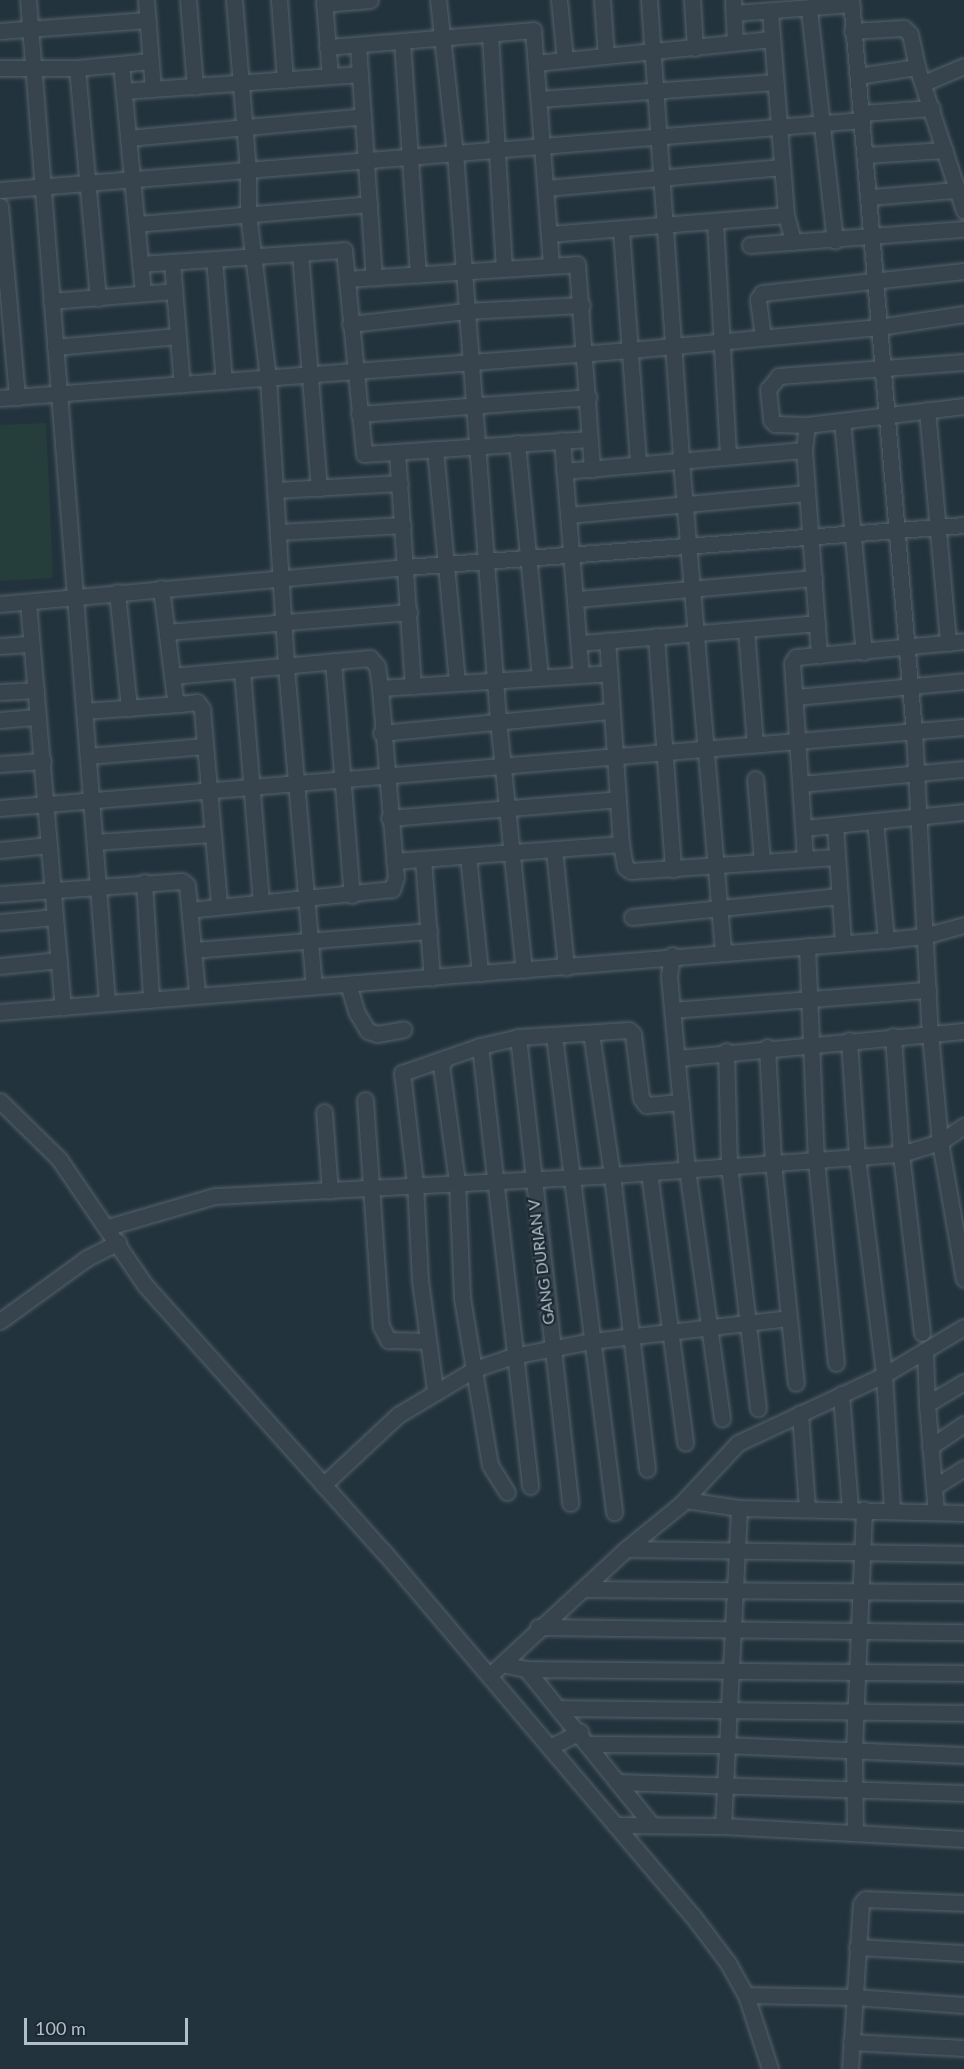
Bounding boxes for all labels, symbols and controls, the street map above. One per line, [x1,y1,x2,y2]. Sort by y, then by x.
street label: GANG DURIAN V [524,1198,558,1326]
scale bar [27,2006,190,2044]
text: 100 m [35,2017,86,2039]

